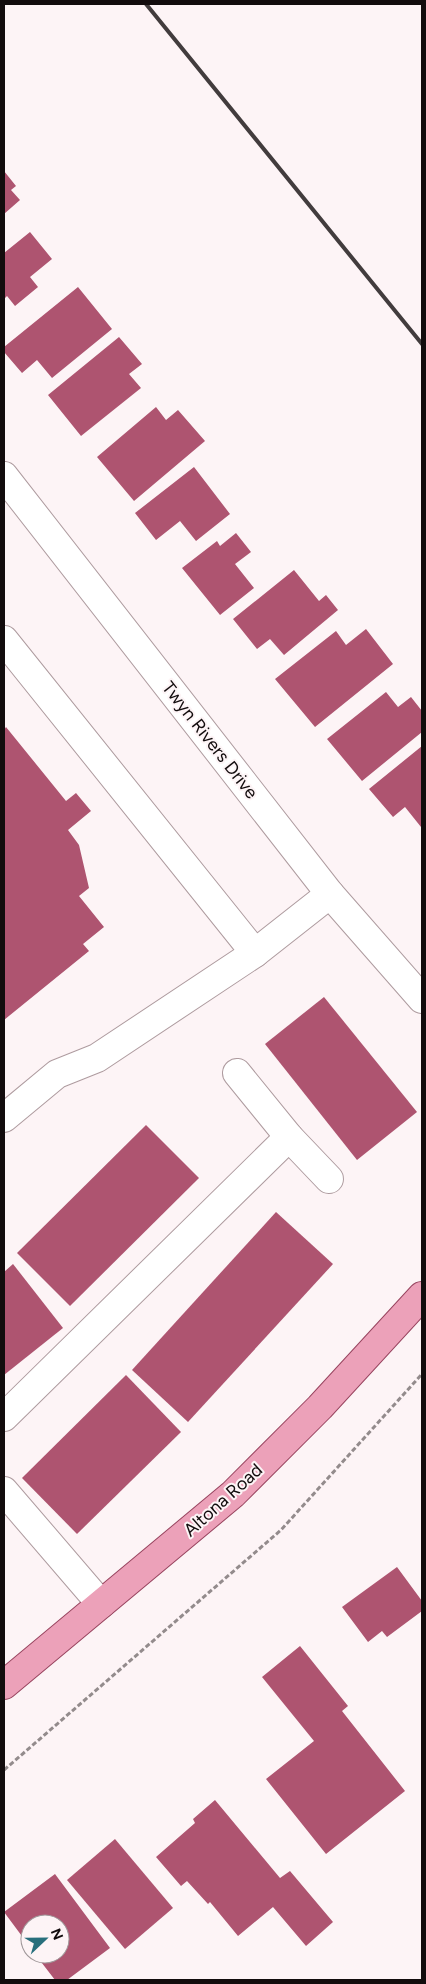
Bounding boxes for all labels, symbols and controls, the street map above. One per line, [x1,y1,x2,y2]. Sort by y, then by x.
street label: Twyn Rivers Drive [157,677,263,803]
street label: Altona Road [179,1459,267,1541]
north arrow [20,1914,70,1964]
text: N [47,1926,66,1943]

